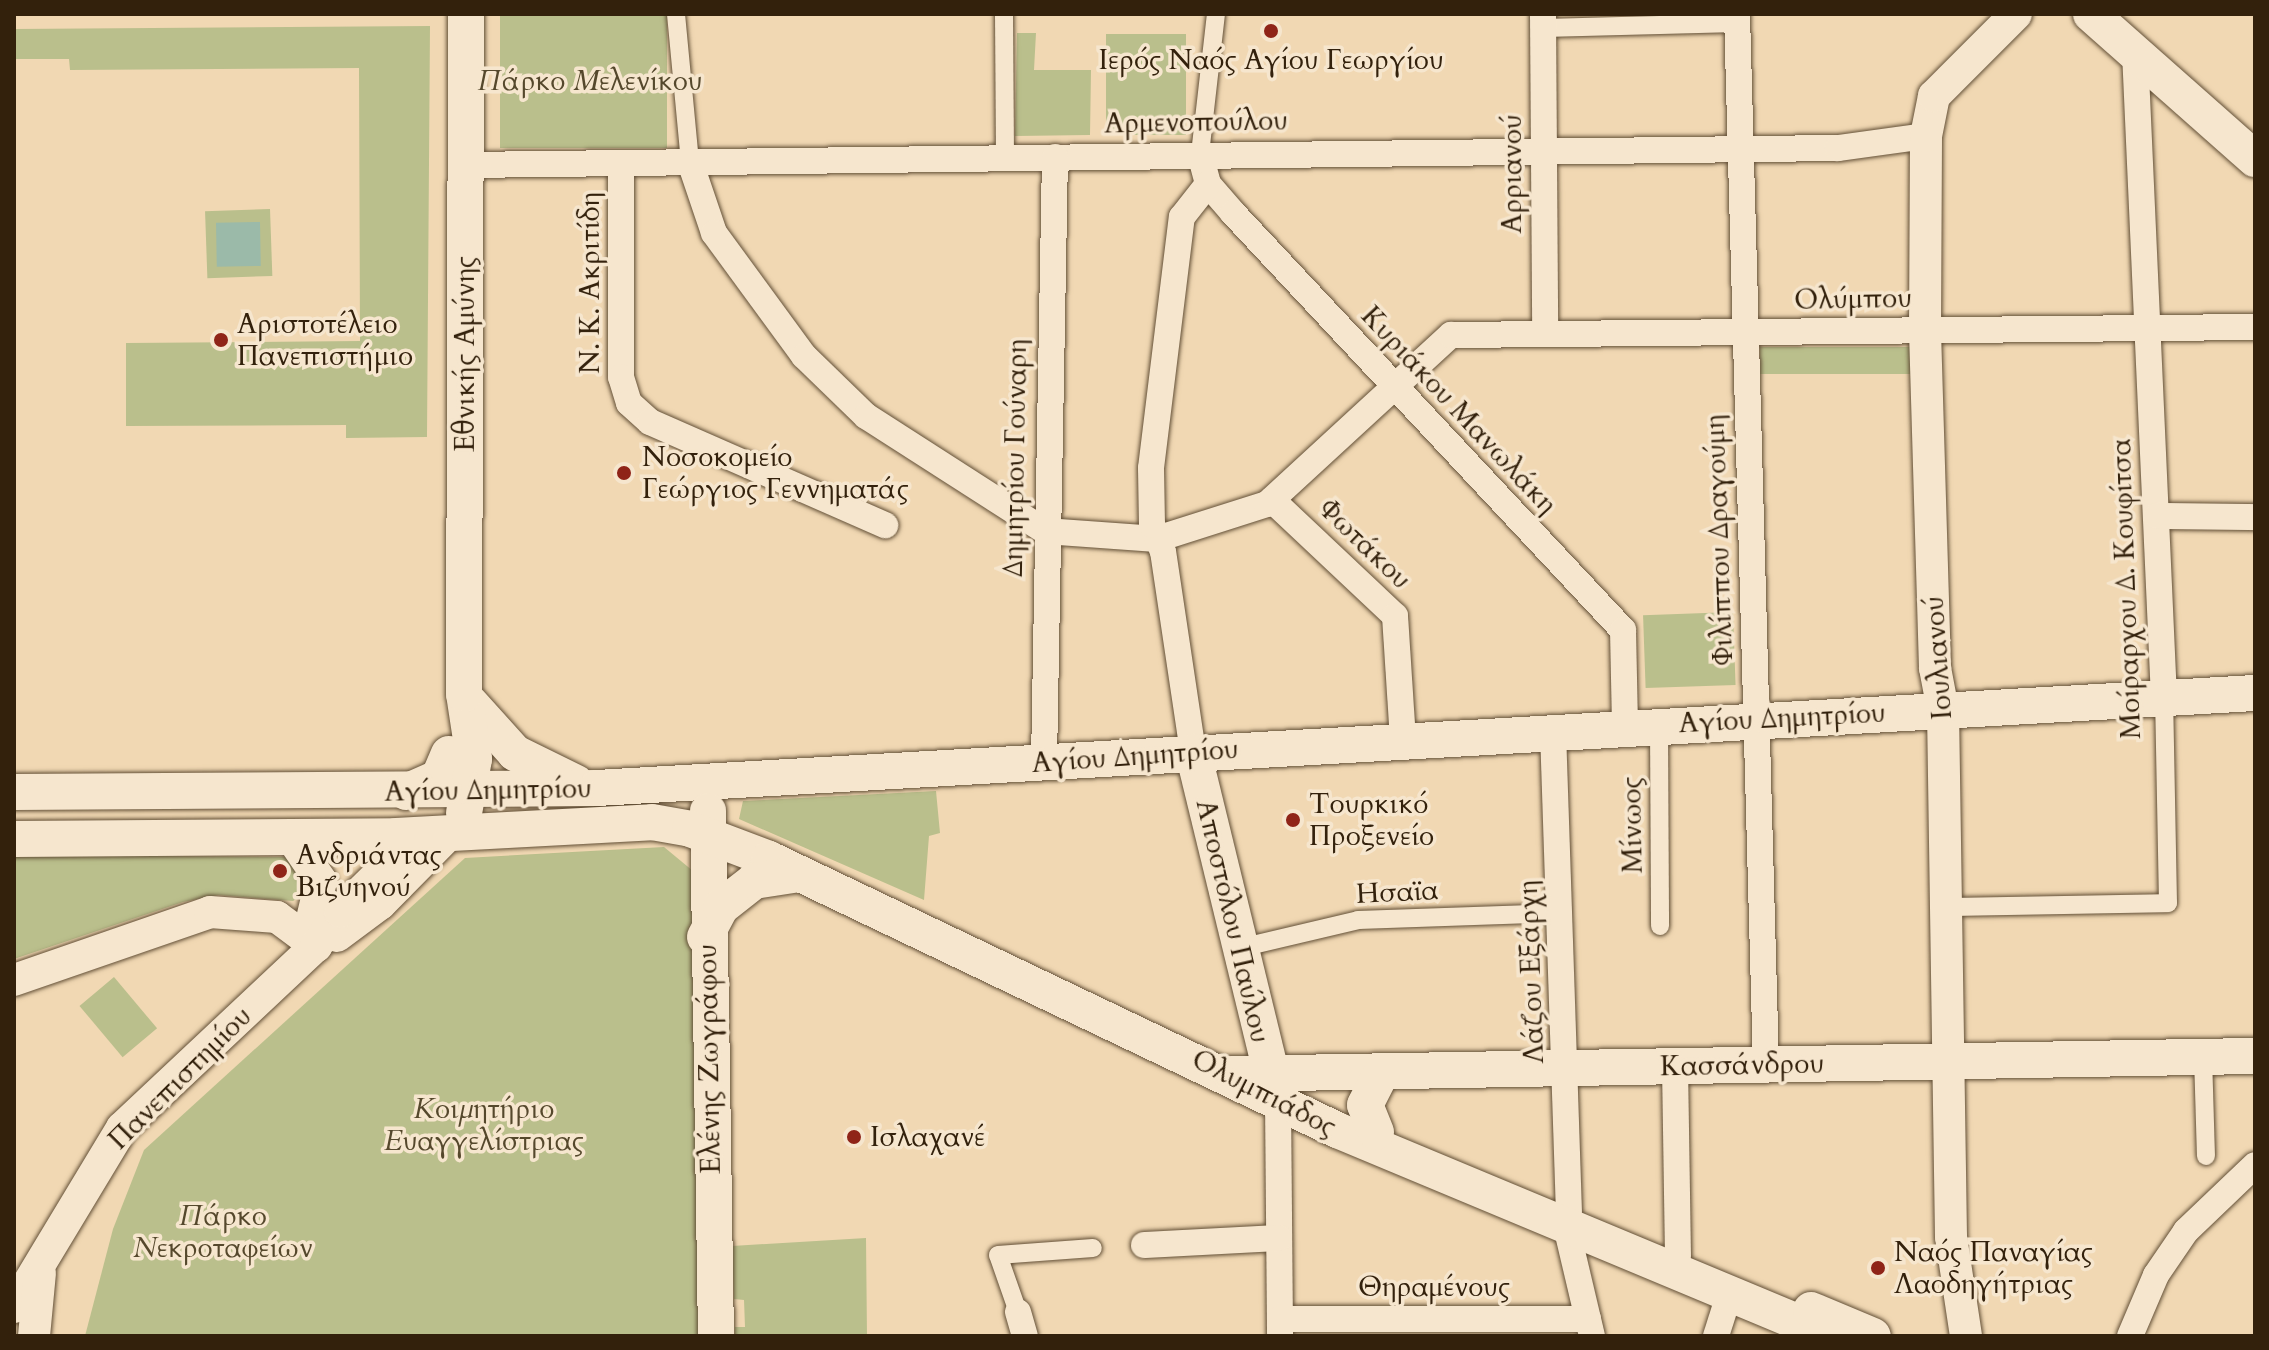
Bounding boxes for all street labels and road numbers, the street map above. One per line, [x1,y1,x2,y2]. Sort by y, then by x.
street label: Αρμενοπούλου [1104,104,1288,140]
street label: Αρριανού [1495,114,1529,234]
street label: Ν. Κ. Ακριτίδη [573,192,607,374]
street label: Εθνικής Αμύνης [448,256,482,452]
street label: Ολύμπου [1794,281,1912,317]
street label: Κυριάκου Μανωλάκη [1354,299,1564,521]
street label: Δημητρίου Γούναρη [996,339,1034,577]
street label: Φιλίππου Δραγούμη [1698,414,1740,666]
street label: Μοίραρχου Δ. Κουφίτσα [2104,438,2148,740]
street label: Φωτάκου [1312,492,1418,596]
street label: Ιουλιανού [1917,595,1959,721]
street label: Αγίου Δημητρίου [1678,696,1886,740]
street label: Αγίου Δημητρίου [1030,732,1240,780]
street label: Αγίου Δημητρίου [384,771,592,809]
street label: Μίνωος [1614,776,1650,874]
street label: Αποστόλου Παύλου [1189,796,1277,1046]
street label: Ησαϊα [1355,873,1439,911]
street label: Λάζου Εξάρχη [1511,880,1551,1064]
street label: Ελένης Ζωγράφου [690,944,728,1174]
street label: Πανεπιστημίου [102,1000,258,1156]
street label: Ολυμπιάδος [1186,1042,1342,1144]
street label: Κασσάνδρου [1660,1047,1824,1083]
street label: Θηραμένους [1358,1270,1510,1304]

